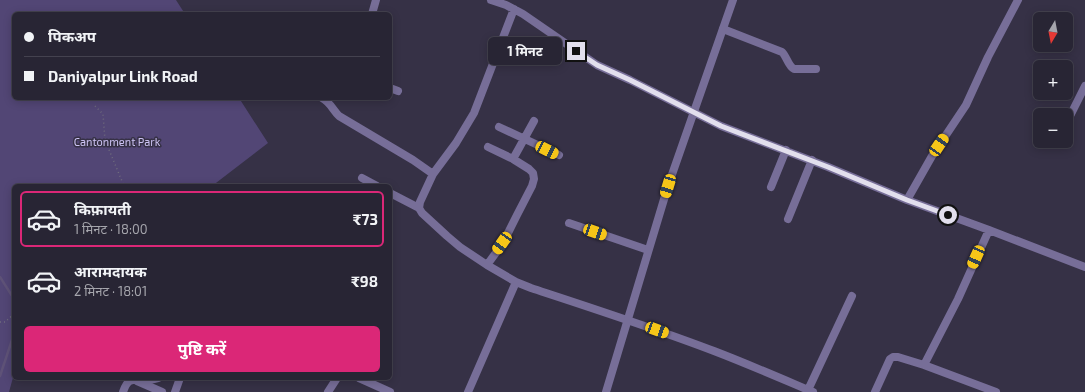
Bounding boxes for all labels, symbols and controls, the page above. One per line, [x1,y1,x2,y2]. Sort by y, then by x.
north arrow [1033,12,1073,52]
map controls [1033,12,1073,148]
text: पिकअप [48,27,96,45]
callout: 1 मिनट [488,37,562,65]
route end [567,42,585,60]
text: 1 मिनट [507,43,543,59]
button: + [1033,60,1073,100]
text: Daniyalpur Link Road [48,67,198,85]
button: − [1033,108,1073,148]
car [927,132,951,158]
park label: Cantonment Park [74,135,161,148]
car [534,139,560,161]
car [659,173,677,199]
text: किफ़ायती [74,200,131,218]
icon: car [26,201,62,237]
route start [939,206,957,224]
text: ₹73 [353,210,378,228]
text: 1 मिनट · 18:00 [74,221,148,237]
car [582,222,608,242]
car [490,230,514,256]
car [966,244,986,270]
text: आरामदायक [74,262,147,280]
icon: car [26,263,62,299]
text: ₹98 [351,272,378,290]
text: 2 मिनट · 18:01 [74,283,147,299]
car [644,320,670,340]
button: पुष्टि करें [24,326,380,372]

